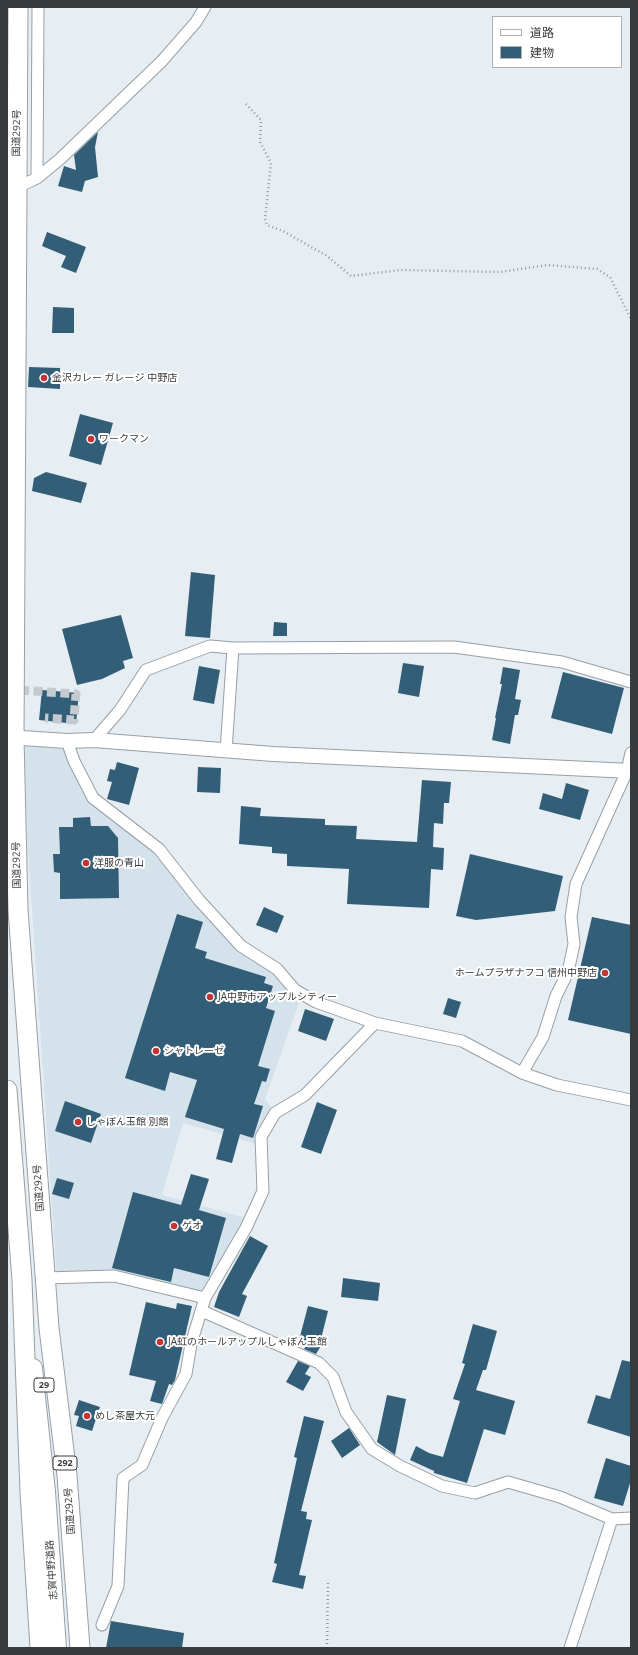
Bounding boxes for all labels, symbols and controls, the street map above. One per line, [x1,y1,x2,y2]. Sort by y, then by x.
legend [492,16,622,68]
text: 道路 [530,24,554,41]
text: 建物 [530,44,554,61]
street label: 国道292号 [11,109,23,157]
place label: 金沢カレー ガレージ 中野店 [52,372,177,384]
marker: 金沢カレー ガレージ 中野店 [39,373,49,383]
place label: ワークマン [99,433,149,445]
marker: ワークマン [86,434,96,444]
street label: 国道292号 [11,841,23,889]
place label: 洋服の青山 [94,857,144,869]
marker: 洋服の青山 [81,858,91,868]
place label: ホームプラザナフコ 信州中野店 [454,967,597,979]
marker: ホームプラザナフコ 信州中野店 [600,968,610,978]
place label: JA中野市アップルシティー [218,991,337,1003]
marker: JA中野市アップルシティー [205,992,215,1002]
place label: シャトレーゼ [164,1045,224,1057]
marker: シャトレーゼ [151,1046,161,1056]
place label: しゃぼん玉館 別館 [86,1116,169,1128]
marker: しゃぼん玉館 別館 [73,1117,83,1127]
street label: 国道292号 [31,1164,47,1212]
place label: ゲオ [182,1220,202,1232]
marker: ゲオ [169,1221,179,1231]
place label: JA虹のホールアップルしゃぼん玉館 [168,1336,327,1348]
marker: JA虹のホールアップルしゃぼん玉館 [155,1337,165,1347]
road number: 29 [34,1378,54,1392]
place label: めし茶屋大元 [95,1410,155,1422]
marker: めし茶屋大元 [82,1411,92,1421]
road number: 292 [53,1456,77,1470]
street label: 国道292号 [62,1487,78,1535]
street label: 志賀中野道路 [44,1540,60,1600]

